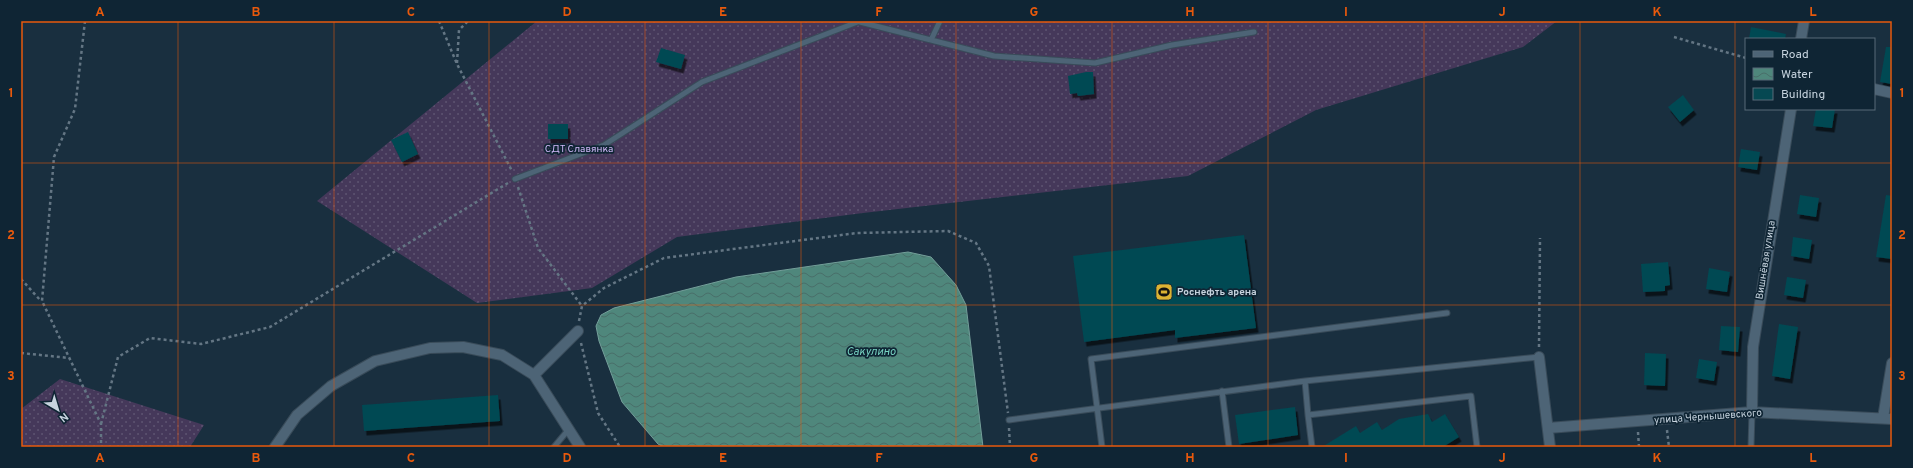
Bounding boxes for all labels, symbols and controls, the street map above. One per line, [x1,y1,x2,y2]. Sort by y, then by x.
text: A [95,5,105,21]
text: B [252,5,261,21]
text: C [407,5,415,21]
text: D [562,5,572,21]
text: E [719,5,727,21]
text: F [875,5,883,21]
text: G [1030,5,1039,21]
text: H [1185,5,1195,21]
text: I [1344,5,1348,21]
text: J [1498,5,1506,21]
text: K [1652,5,1662,21]
text: L [1809,5,1817,21]
legend [1745,38,1875,110]
text: Road [1781,47,1809,63]
text: Water [1781,67,1813,83]
text: 1 [8,86,14,102]
text: 1 [1899,86,1905,102]
text: Building [1781,87,1825,103]
park label: СДТ Славянка [545,143,613,156]
street label: Вишнёвая улица [1753,220,1779,300]
text: 2 [7,228,15,244]
text: 2 [1898,228,1906,244]
sports icon: Роснефть арена [1154,282,1174,302]
place label: Роснефть арена [1177,286,1257,299]
water label: Сакулино [846,345,896,359]
text: 3 [7,369,15,385]
text: 3 [1898,369,1906,385]
north arrow [38,390,78,430]
street label: улица Чернышевского [1654,407,1763,427]
text: N [56,409,71,425]
text: A [95,451,105,467]
text: B [252,451,261,467]
text: C [407,451,415,467]
text: D [562,451,572,467]
text: E [719,451,727,467]
text: F [875,451,883,467]
text: G [1030,451,1039,467]
text: H [1185,451,1195,467]
text: I [1344,451,1348,467]
text: J [1498,451,1506,467]
text: K [1652,451,1662,467]
text: L [1809,451,1817,467]

